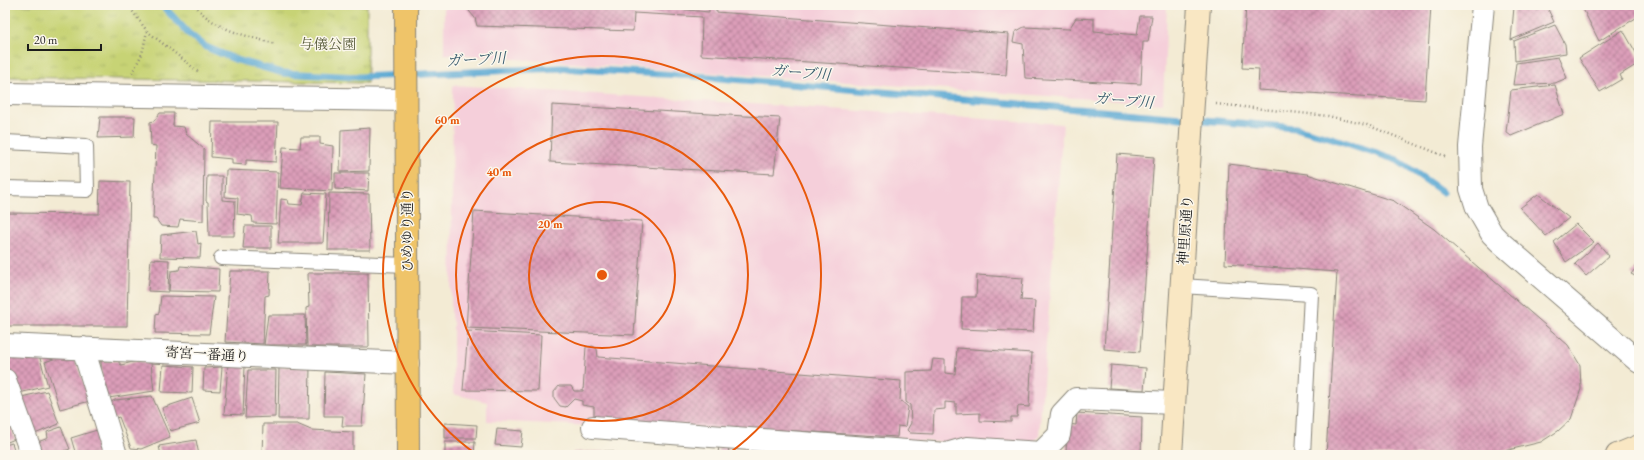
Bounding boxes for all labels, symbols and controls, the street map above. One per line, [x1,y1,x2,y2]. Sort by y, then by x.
scale bar [28,26,101,52]
text: 20 m [34,32,58,48]
park label: 与儀公園 [300,35,356,53]
water label: ガーブ川 [446,48,508,70]
water label: ガーブ川 [771,60,833,84]
water label: ガーブ川 [1094,88,1156,112]
text: 60 m [434,112,460,128]
text: 40 m [486,164,512,180]
street label: ひめゆり通り [398,188,416,272]
street label: 神里原通り [1174,194,1196,266]
text: 20 m [537,216,563,232]
centre of rings [595,268,609,282]
street label: 寄宮一番通り [165,343,249,365]

